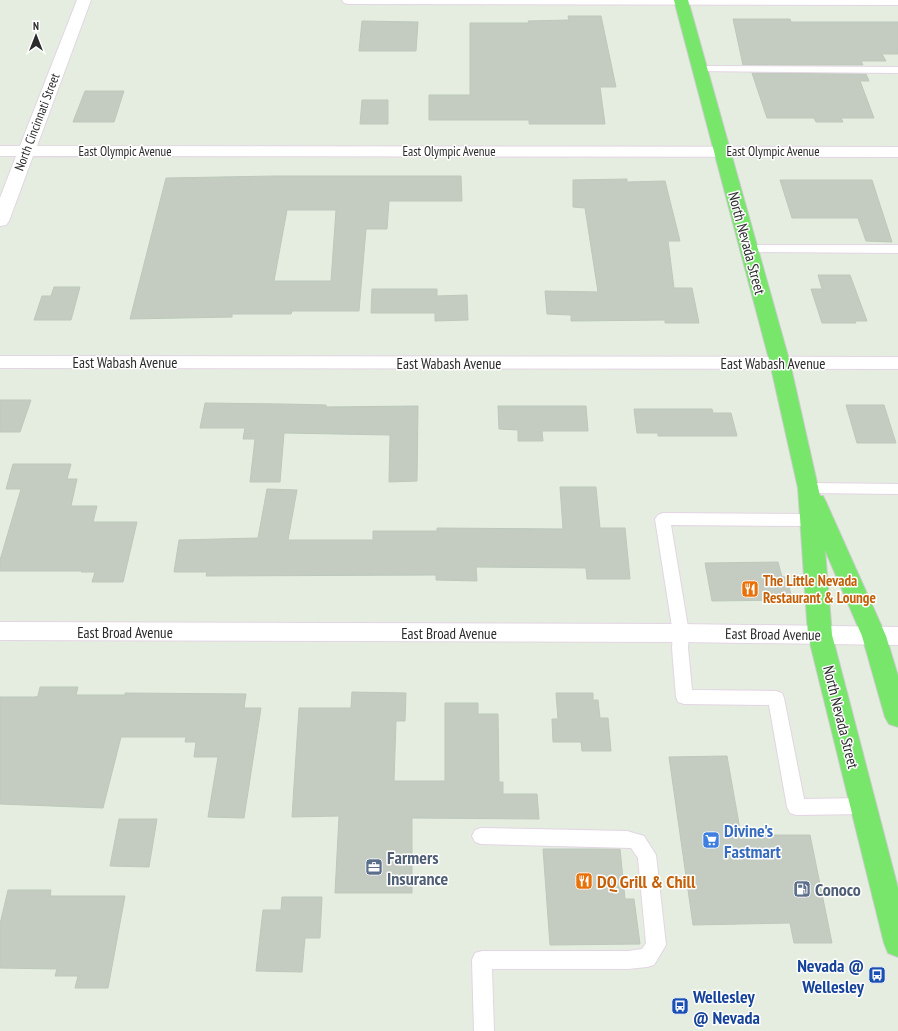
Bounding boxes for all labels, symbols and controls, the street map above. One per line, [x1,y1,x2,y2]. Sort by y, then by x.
north arrow [16,16,56,56]
text: N [33,19,39,33]
street label: North Cincinnati Street [11,70,64,173]
street label: East Olympic Avenue [78,143,172,160]
street label: East Olympic Avenue [402,143,496,160]
street label: East Olympic Avenue [726,143,820,160]
street label: North Nevada Street [724,190,770,296]
street label: East Wabash Avenue [72,353,178,372]
street label: East Wabash Avenue [396,354,502,373]
street label: East Wabash Avenue [720,354,826,373]
place label: The Little Nevada Restaurant & Lounge [763,571,876,607]
restaurant icon: The Little Nevada Restaurant & Lounge [740,579,760,599]
street label: East Broad Avenue [77,623,173,642]
street label: East Broad Avenue [401,624,497,643]
street label: East Broad Avenue [725,624,821,644]
street label: North Nevada Street [819,664,863,770]
place label: Divine's Fastmart [724,819,782,863]
supermarket icon: Divine's Fastmart [701,830,721,850]
place label: Farmers Insurance [387,846,449,890]
office icon: Farmers Insurance [364,857,384,877]
place label: DQ Grill & Chill [597,870,696,893]
restaurant icon: DQ Grill & Chill [574,871,594,891]
place label: Conoco [815,878,861,901]
fuel station icon: Conoco [792,879,812,899]
place label: Nevada @ Wellesley [797,954,865,998]
bus stop icon: Nevada @ Wellesley [867,965,887,985]
place label: Wellesley @ Nevada [692,985,760,1029]
bus stop icon: Wellesley @ Nevada [670,996,690,1016]

